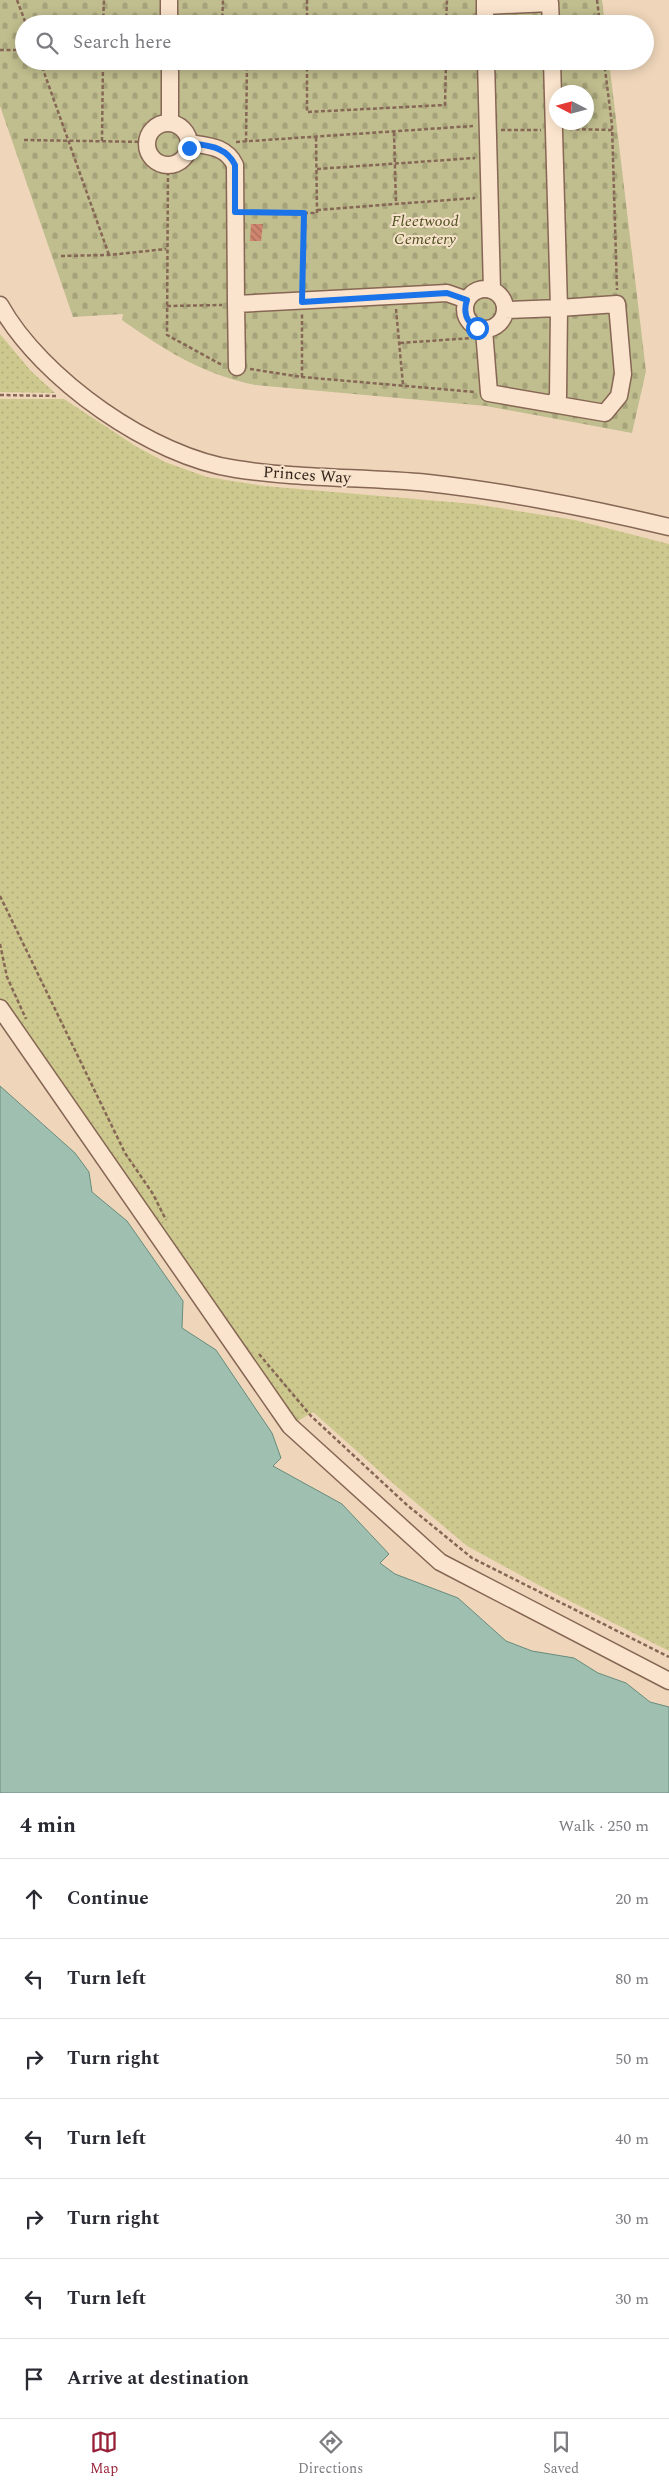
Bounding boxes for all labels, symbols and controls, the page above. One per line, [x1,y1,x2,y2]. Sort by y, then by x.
search box [15,15,654,70]
text: Search here [73,28,172,57]
icon: search [33,29,61,57]
north arrow [549,85,594,130]
route end [178,137,201,160]
park label: Fleetwood Cemetery [391,209,459,251]
route start [466,317,489,340]
street label: Princes Way [262,460,353,490]
text: 4 min [20,1810,76,1842]
text: Walk · 250 m [558,1814,649,1838]
text: Continue [67,1884,149,1913]
icon: ahead [20,1885,48,1913]
text: 20 m [615,1887,649,1911]
text: Turn left [67,1964,146,1993]
icon: left [20,1965,48,1993]
text: 80 m [615,1967,649,1991]
text: Turn right [67,2044,160,2073]
icon: right [20,2045,48,2073]
text: 50 m [615,2047,649,2071]
text: Turn left [67,2124,146,2153]
icon: left [20,2125,48,2153]
text: 40 m [615,2127,649,2151]
text: Turn right [67,2204,160,2233]
icon: right [20,2205,48,2233]
text: 30 m [615,2207,649,2231]
text: Turn left [67,2284,146,2313]
icon: left [20,2285,48,2313]
text: 30 m [615,2287,649,2311]
text: Arrive at destination [67,2364,249,2393]
icon: arrive [20,2365,48,2393]
tab: Map [90,2428,118,2479]
tab: Directions [298,2428,363,2479]
tab: Saved [543,2428,579,2479]

